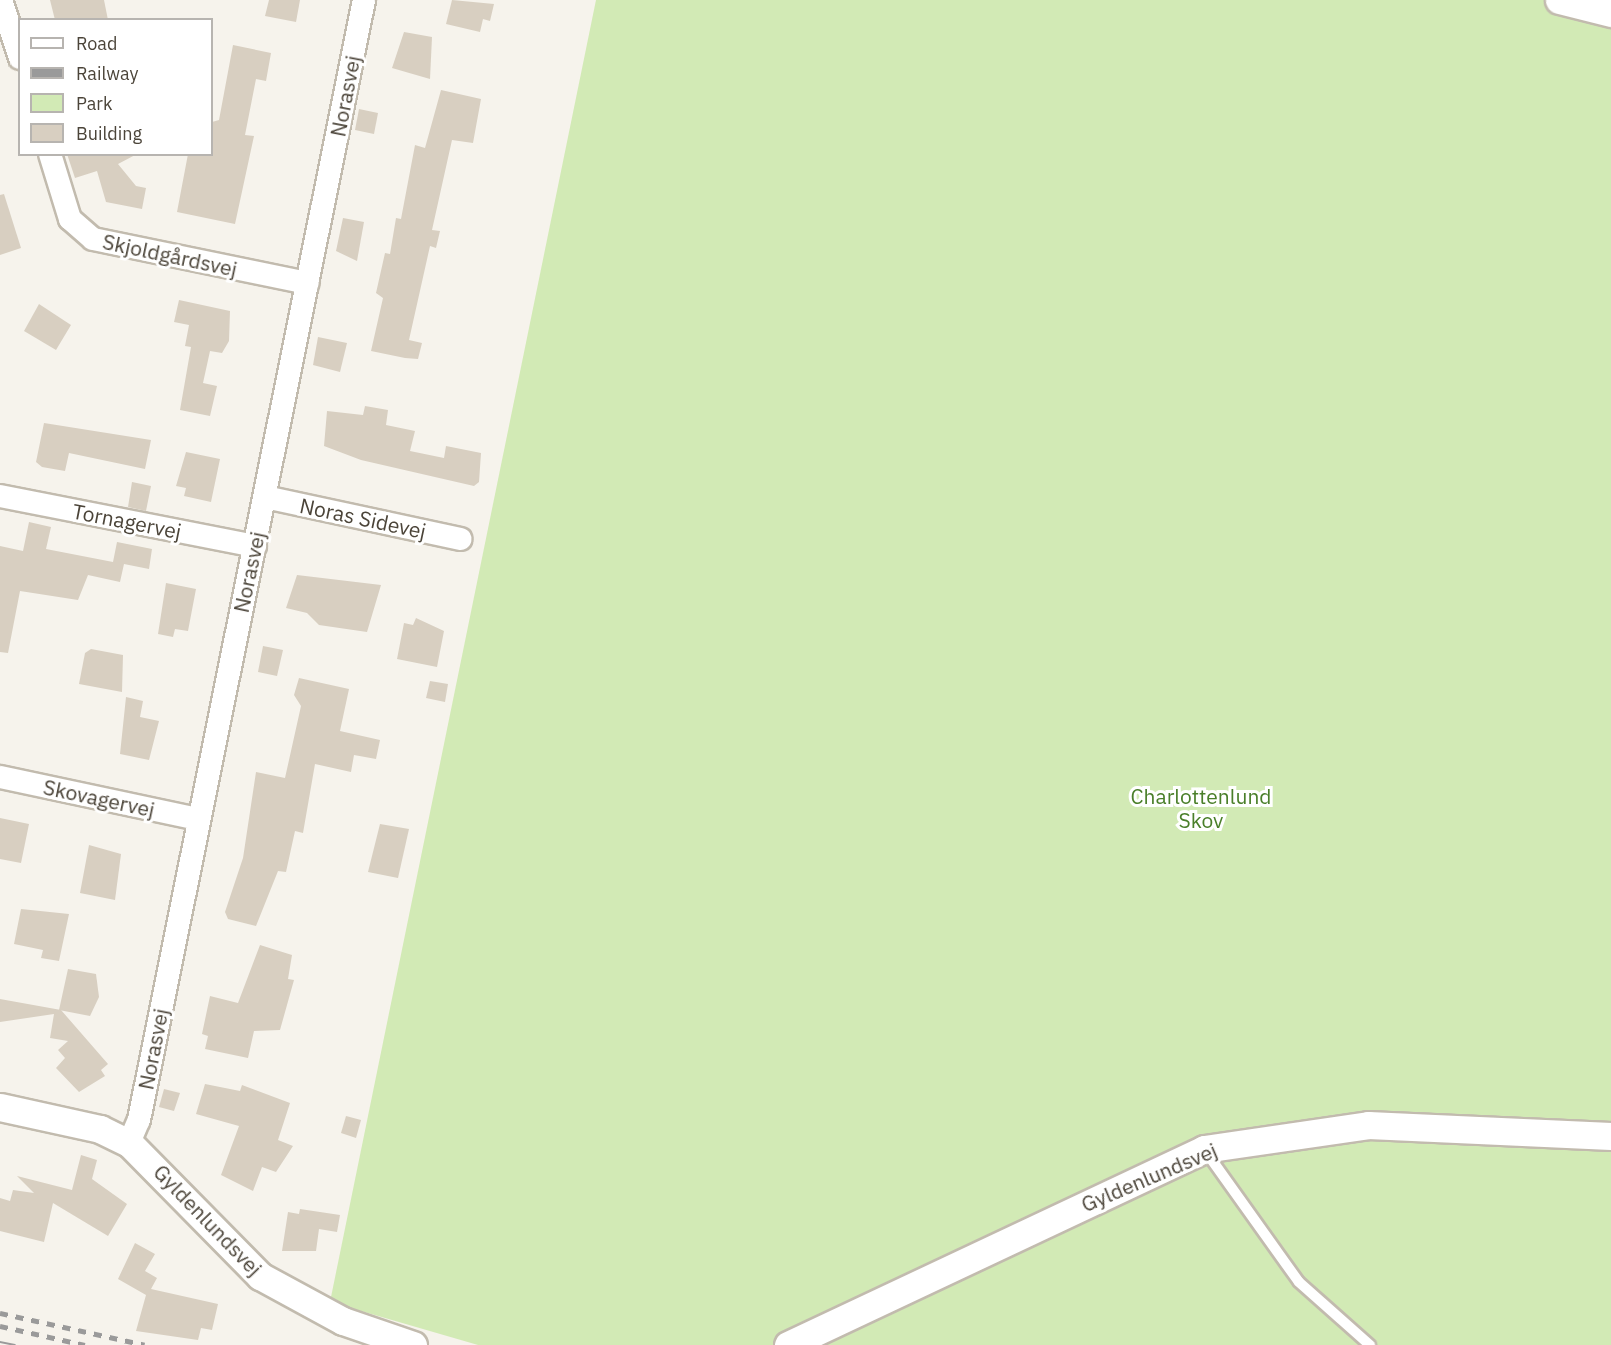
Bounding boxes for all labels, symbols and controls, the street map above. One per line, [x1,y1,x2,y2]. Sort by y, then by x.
legend [18,18,213,156]
text: Road [76,32,117,55]
street label: Norasvej [325,53,365,139]
text: Railway [76,62,138,85]
text: Park [76,92,112,115]
text: Building [76,122,142,145]
street label: Skjoldgårdsvej [100,228,240,282]
street label: Noras Sidevej [298,492,428,544]
street label: Tornagervej [70,498,184,544]
street label: Norasvej [228,529,270,615]
street label: Skovagervej [41,774,157,822]
park label: Charlottenlund Skov [1130,783,1272,833]
street label: Norasvej [133,1006,173,1092]
street label: Gyldenlundsvej [1077,1137,1221,1217]
street label: Gyldenlundsvej [149,1159,267,1281]

